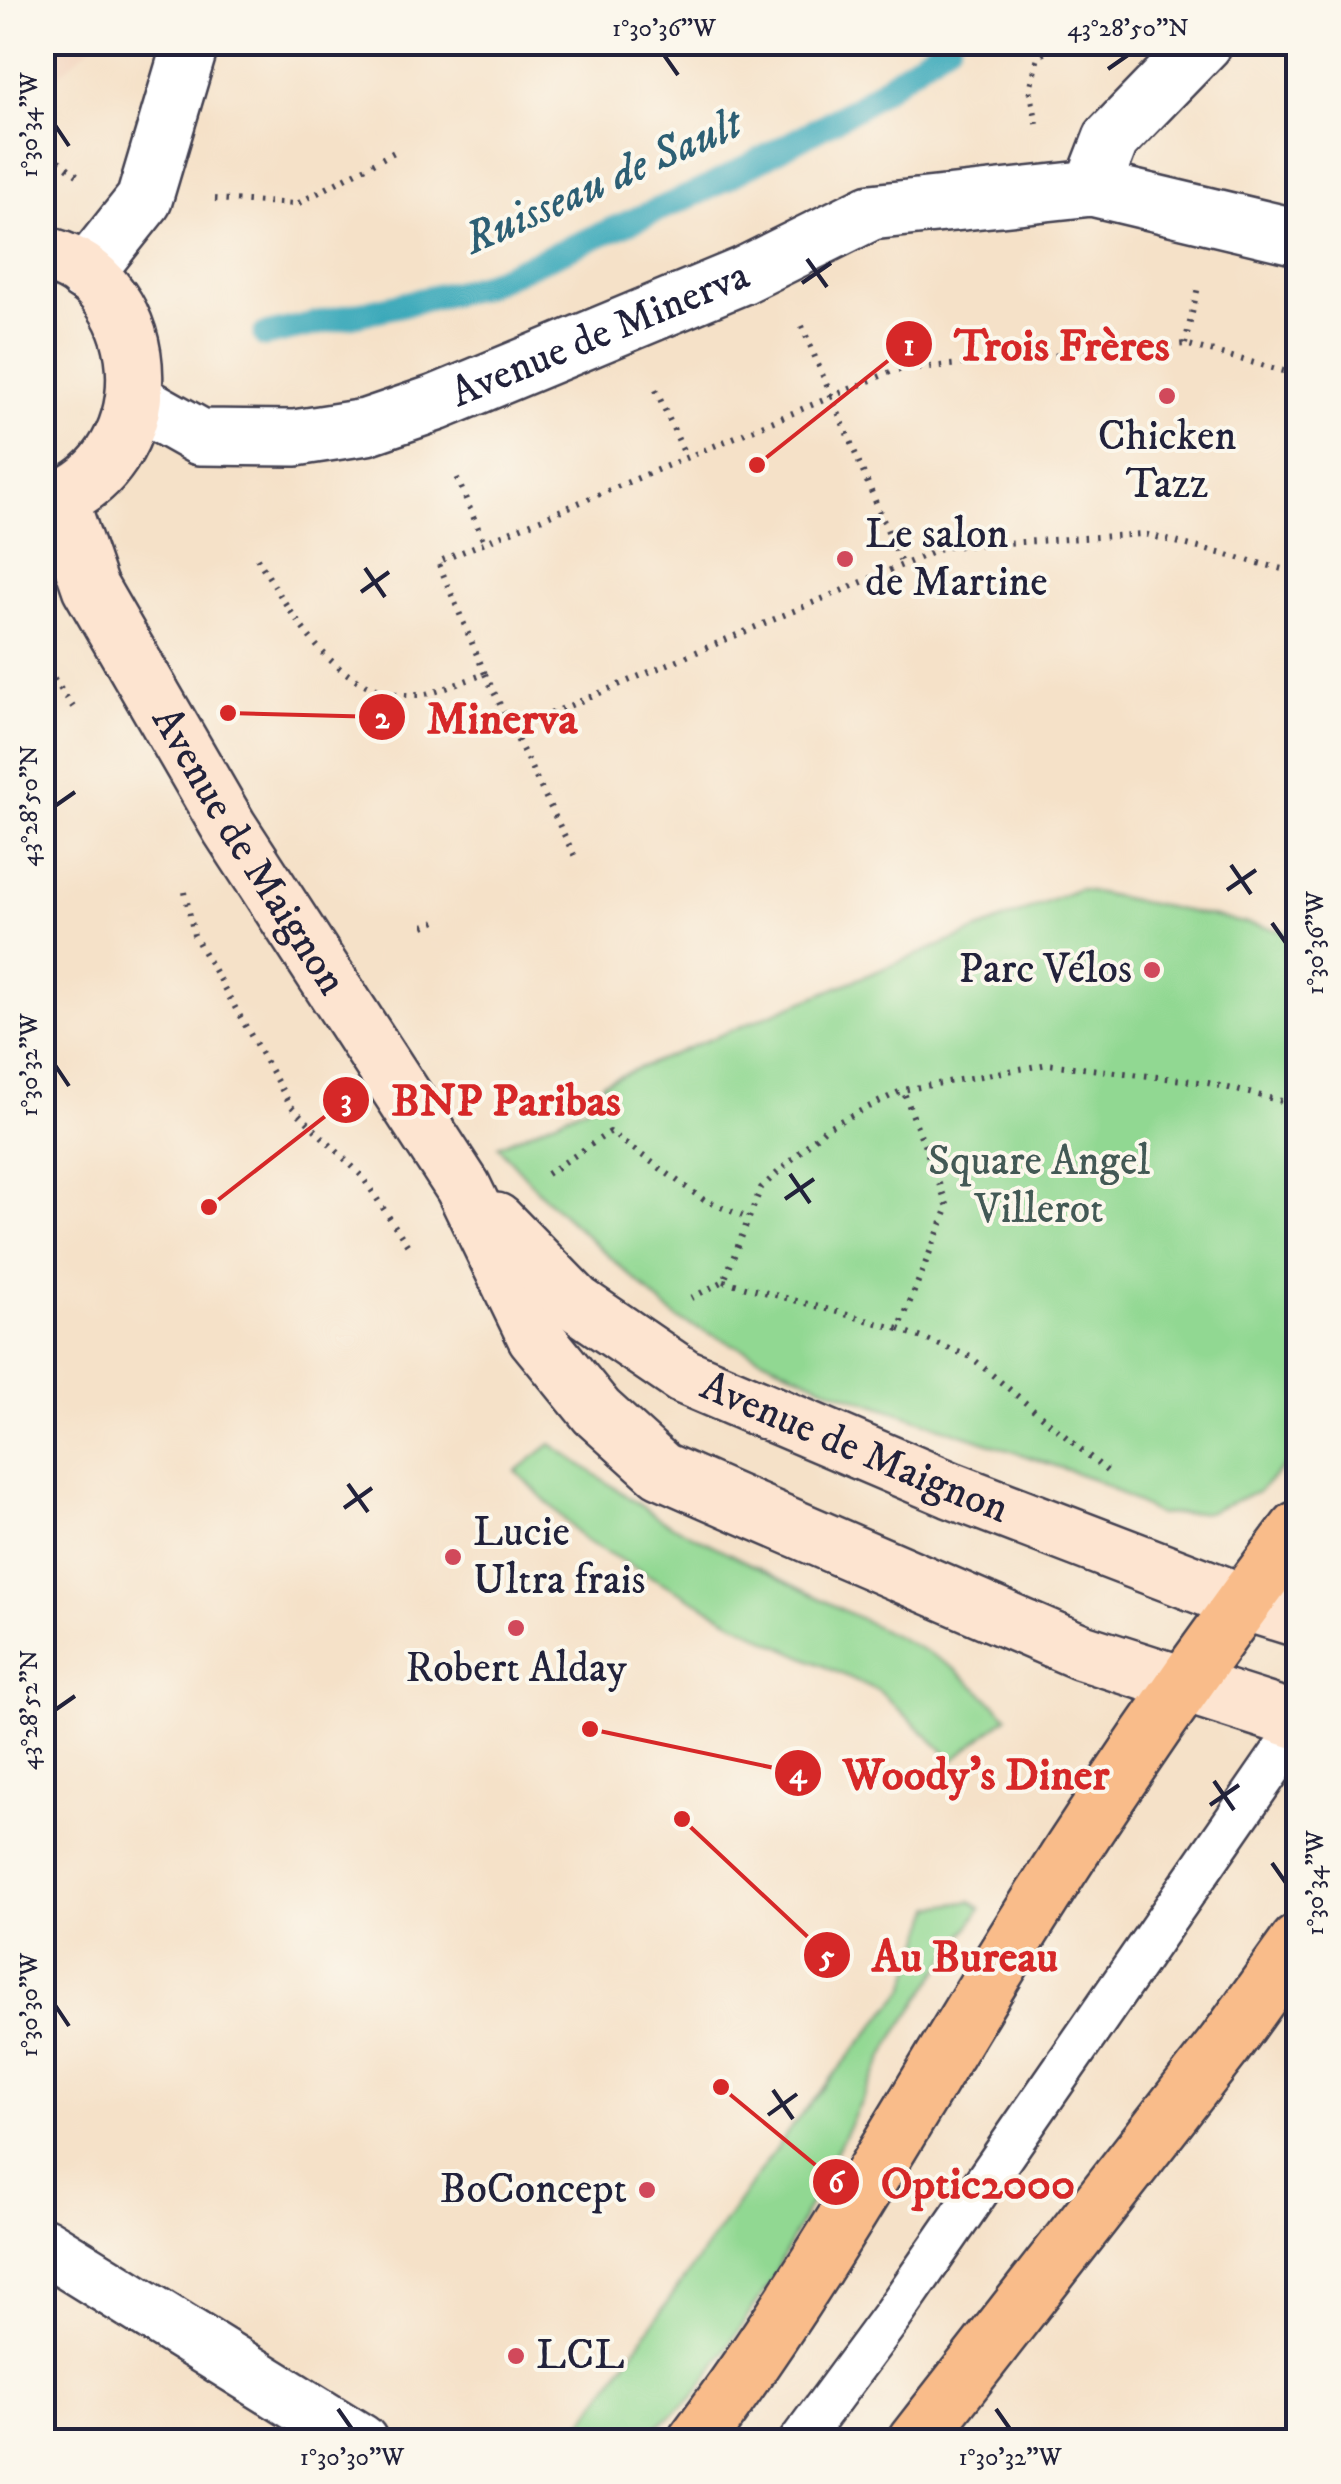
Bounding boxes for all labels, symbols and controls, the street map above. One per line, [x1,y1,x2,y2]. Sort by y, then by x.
text: 1°30'36"W [612,13,717,44]
text: 43°28'50"N [1067,13,1189,44]
text: 1°30'34"W [14,71,45,178]
water label: Ruisseau de Sault [454,94,754,269]
street label: Avenue de Minerva [443,250,757,420]
callout: Trois Frères [884,307,1190,382]
text: Trois Frères [953,319,1170,375]
text: 1 [903,328,915,365]
marker: Chicken Tazz [1156,385,1178,407]
place label: Chicken Tazz [1098,411,1236,511]
place label: Le salon de Martine [865,509,1048,609]
marker: Le salon de Martine [834,548,856,570]
callout: Minerva [357,680,598,755]
text: Minerva [426,692,578,748]
street label: Avenue de Maignon [139,698,357,1005]
text: 2 [375,701,390,738]
text: 43°28'50"N [14,745,45,867]
text: 1°30'36"W [1300,890,1331,995]
place label: Parc Vélos [959,944,1132,996]
marker: Parc Vélos [1141,959,1163,981]
text: 1°30'32"W [14,1012,45,1117]
callout: BNP Paribas [321,1062,640,1137]
text: BNP Paribas [391,1074,621,1130]
text: 3 [340,1083,352,1120]
park label: Square Angel Villerot [928,1136,1150,1236]
street label: Avenue de Maignon [692,1360,1016,1536]
place label: Lucie Ultra frais [473,1507,646,1607]
marker: Lucie Ultra frais [442,1546,464,1568]
marker: Robert Alday [505,1617,527,1639]
place label: Robert Alday [405,1643,628,1695]
text: 43°28'52"N [14,1650,45,1770]
callout: Woody's Diner [773,1735,1130,1810]
text: Woody's Diner [842,1748,1110,1804]
text: 4 [789,1756,808,1793]
text: 1°30'34"W [1300,1829,1331,1936]
callout: Au Bureau [802,1918,1078,1993]
text: Au Bureau [871,1930,1058,1986]
text: 5 [819,1939,835,1976]
text: 1°30'30"W [14,1952,45,2057]
callout: Optic2000 [811,2144,1096,2219]
text: Optic2000 [881,2157,1075,2213]
place label: BoConcept [440,2164,627,2216]
text: 6 [828,2165,845,2202]
marker: BoConcept [636,2179,658,2201]
place label: LCL [536,2330,624,2382]
marker: LCL [505,2345,527,2367]
text: 1°30'30"W [300,2442,405,2473]
text: 1°30'32"W [958,2442,1063,2473]

